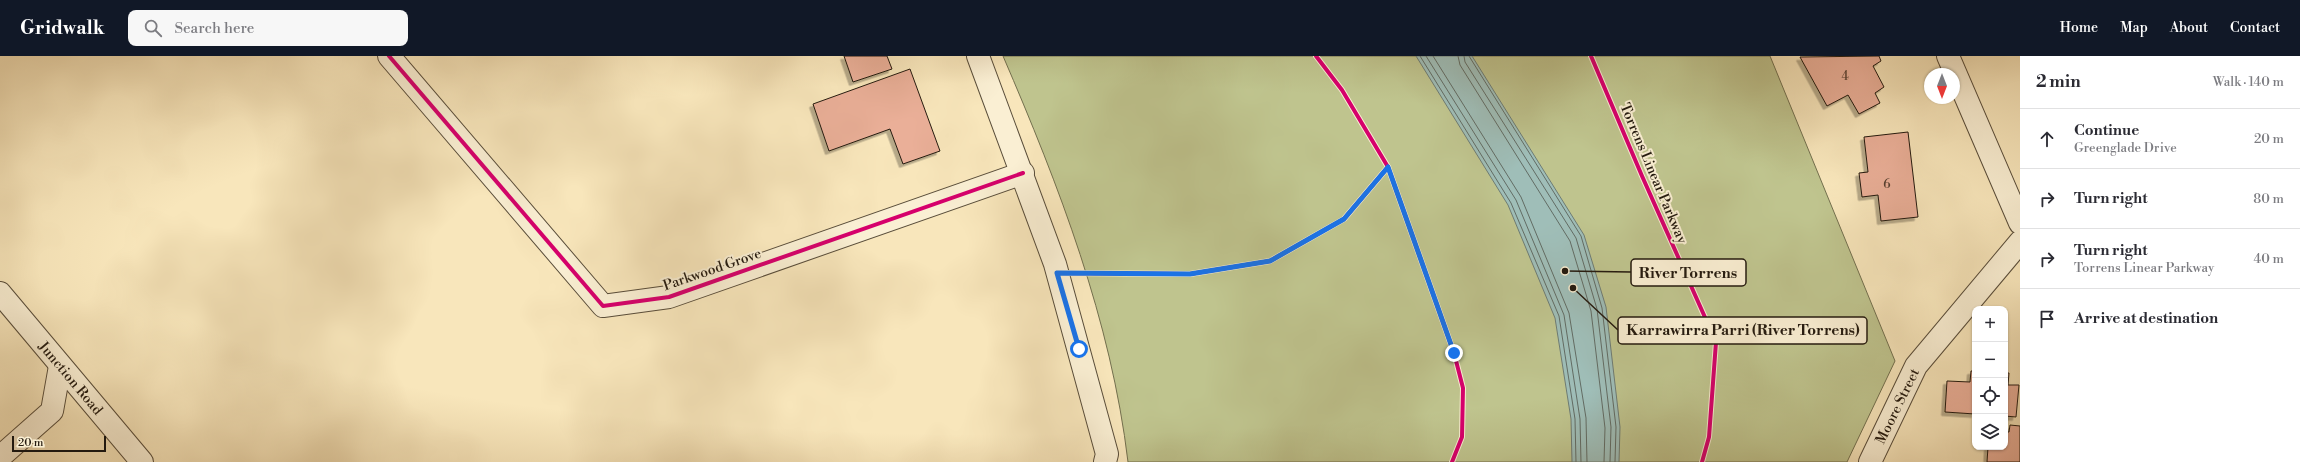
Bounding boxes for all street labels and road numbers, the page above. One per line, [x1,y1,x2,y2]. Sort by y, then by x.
street label: Torrens Linear Parkway [1615,100,1691,247]
street label: Parkwood Grove [661,245,764,295]
street label: Junction Road [34,337,106,419]
street label: Moore Street [1872,366,1924,447]

